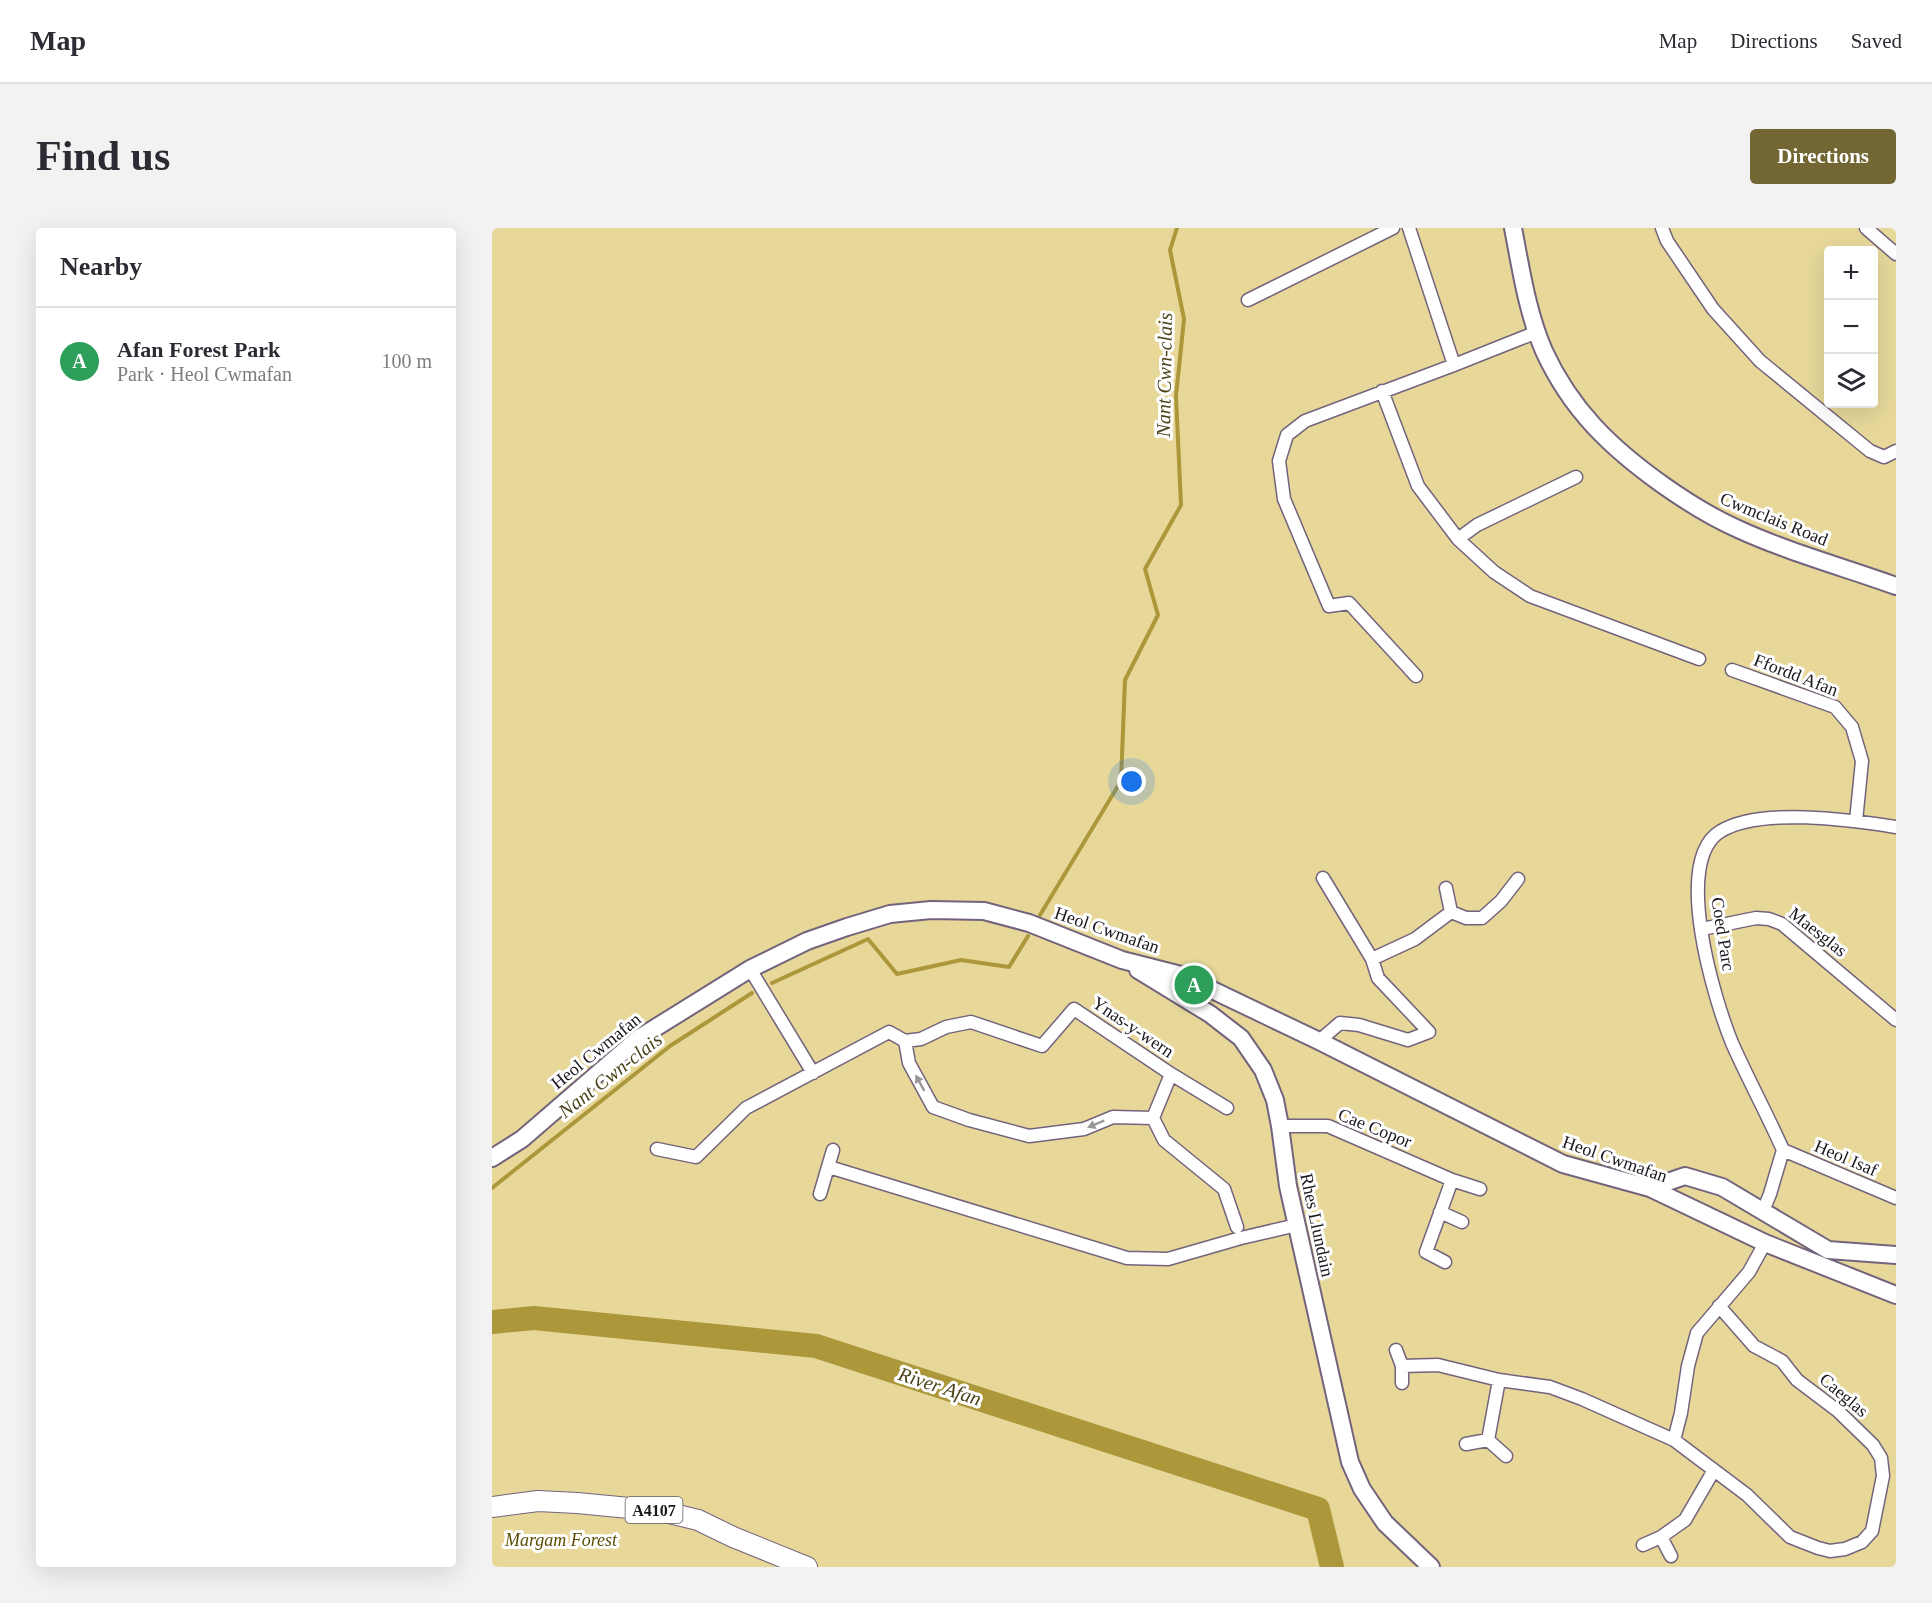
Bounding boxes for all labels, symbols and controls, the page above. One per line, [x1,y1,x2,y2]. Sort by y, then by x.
text: Map [30,25,86,56]
text: Map [1659,29,1697,53]
text: Directions [1730,29,1818,53]
text: Saved [1851,29,1902,53]
button: Directions [1750,129,1896,184]
text: Find us [36,133,170,179]
map controls [1824,246,1878,408]
button: + [1824,246,1878,300]
text: Nearby [60,252,142,281]
button: − [1824,300,1878,354]
water label: Nant Cwn-clais [1152,312,1176,439]
text: Afan Forest Park [117,337,280,362]
text: A [72,350,87,372]
text: 100 m [381,350,432,372]
button: layers [1824,354,1878,408]
text: Park · Heol Cwmafan [117,363,292,385]
street label: Cwmclais Road [1717,488,1831,550]
street label: Ffordd Afan [1751,650,1841,700]
your location [1117,767,1146,796]
street label: Coed Parc [1707,896,1739,972]
street label: Heol Cwmafan [1052,903,1162,957]
street label: Maesglas [1785,903,1851,961]
pin: A [1174,962,1214,1008]
street label: Ynas-y-wern [1088,992,1178,1062]
street label: Heol Cwmafan [547,1009,645,1093]
water label: Nant Cwn-clais [553,1028,666,1123]
one-way arrow [915,1075,925,1092]
street label: Cae Copor [1335,1104,1415,1152]
one-way arrow [1086,1119,1104,1129]
street label: Heol Cwmafan [1560,1132,1670,1186]
street label: Heol Isaf [1811,1136,1881,1180]
street label: Rhes Llundain [1296,1171,1338,1279]
water label: River Afan [895,1362,984,1411]
street label: Caeglas [1816,1369,1872,1421]
road number: A4107 [626,1497,682,1523]
park label: Margam Forest [504,1530,618,1550]

